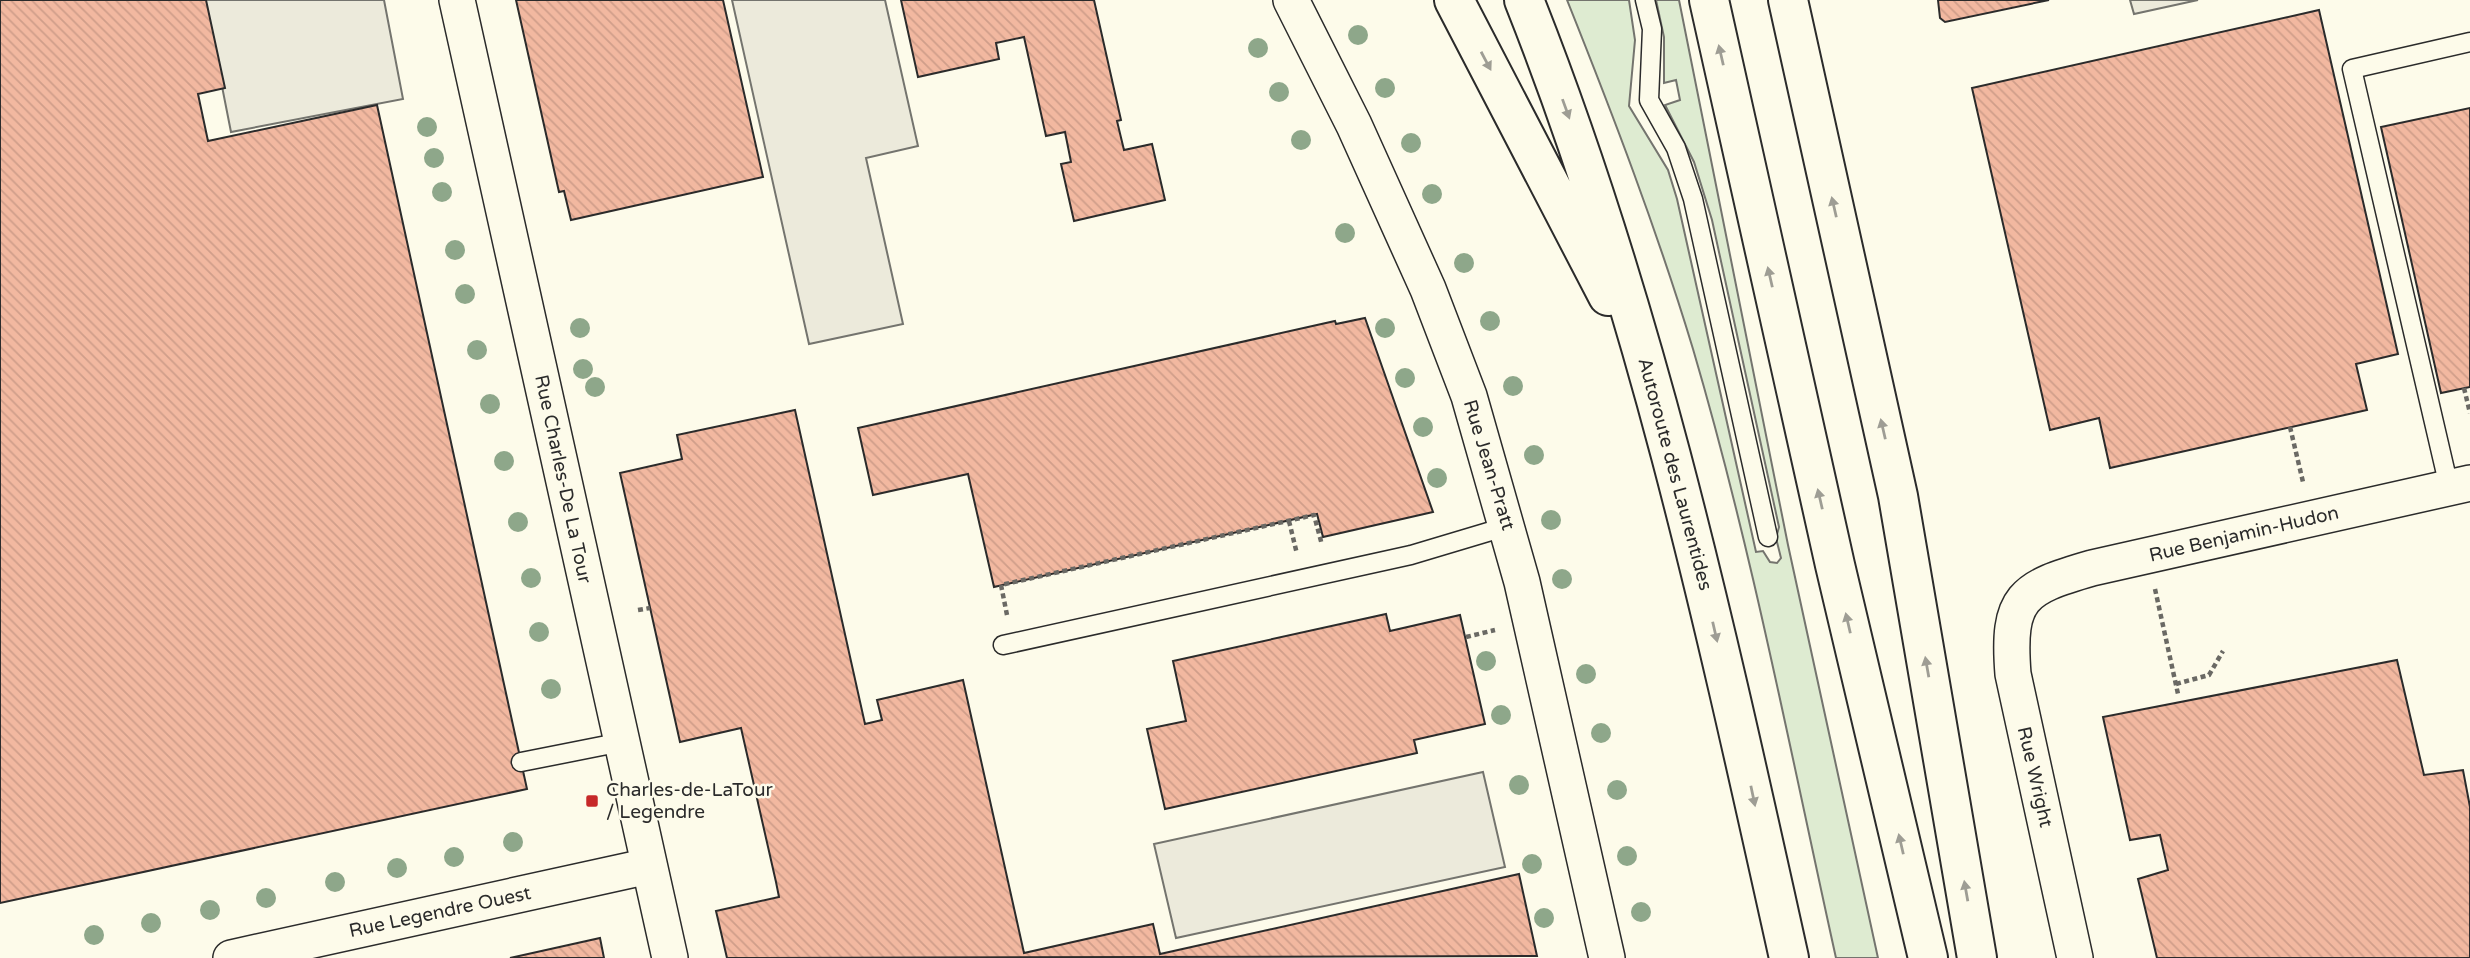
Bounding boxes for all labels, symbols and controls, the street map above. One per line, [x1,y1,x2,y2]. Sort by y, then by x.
one-way arrow [1715,44,1726,66]
one-way arrow [1479,51,1491,71]
one-way arrow [1561,99,1572,120]
one-way arrow [1828,196,1839,218]
one-way arrow [1765,266,1776,288]
street label: Autoroute des Laurentides [1633,355,1717,593]
street label: Rue Charles-De La Tour [530,373,596,586]
street label: Rue Jean-Pratt [1459,397,1519,533]
one-way arrow [1877,418,1888,440]
one-way arrow [1814,488,1825,510]
street label: Rue Benjamin-Hudon [2147,501,2341,567]
one-way arrow [1842,612,1853,634]
one-way arrow [1710,621,1721,643]
one-way arrow [1921,655,1932,677]
street label: Rue Wright [2013,725,2057,829]
place label: Charles-de-LaTour / Legendre [606,779,773,823]
one-way arrow [1748,785,1759,807]
marker: Charles-de-LaTour / Legendre [584,793,600,809]
one-way arrow [1895,833,1906,855]
one-way arrow [1960,880,1971,902]
street label: Rue Legendre Ouest [347,882,533,942]

